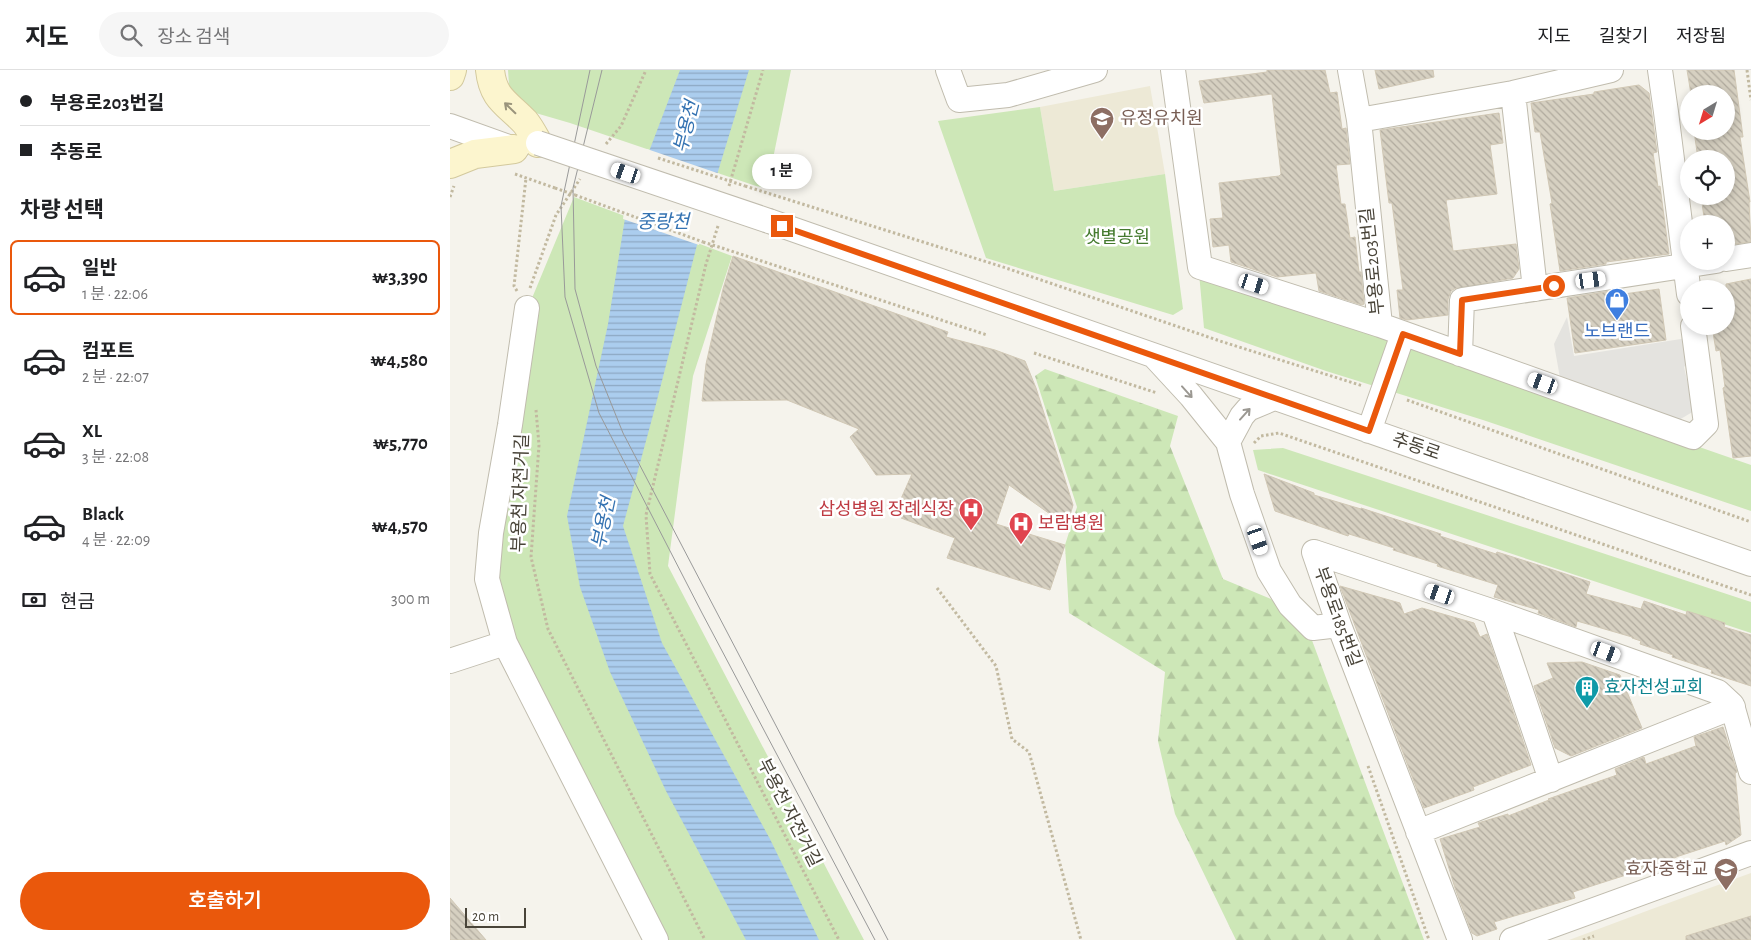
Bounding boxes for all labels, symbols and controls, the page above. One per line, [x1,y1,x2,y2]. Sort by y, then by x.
search box [99,12,449,57]
icon: search [117,21,145,49]
text: 지도 [25,26,69,50]
text: 장소 검색 [157,28,230,47]
text: 지도 [1538,28,1571,46]
text: 길찾기 [1599,28,1648,46]
text: 저장됨 [1676,28,1726,46]
north arrow [1680,85,1735,140]
map controls [1680,85,1735,335]
text: 부용로203번길 [50,94,164,113]
water label: 부용천 [670,98,703,155]
one-way arrow [504,102,516,114]
school or university icon: 유정유치원 [1089,106,1115,140]
place label: 유정유치원 [1120,108,1203,128]
text: 추동로 [50,143,102,162]
button: locate [1680,150,1735,205]
callout: 1 분 [752,154,812,188]
car [609,161,642,185]
text: 1 분 [771,163,793,179]
text: 차량 선택 [20,199,104,221]
street label: 부용로203번길 [1357,206,1388,316]
water label: 중랑천 [637,212,691,232]
route end [771,215,793,237]
button: + [1680,215,1735,270]
park label: 샛별공원 [1084,227,1150,247]
icon: car [22,255,67,300]
text: 일반 [82,259,117,278]
text: ₩3,390 [372,268,428,287]
car [1575,270,1606,290]
car [1237,272,1270,296]
route start [1543,275,1565,297]
button: − [1680,280,1735,335]
text: 1 분 · 22:06 [82,286,148,302]
shop icon: 노브랜드 [1604,287,1630,321]
place label: 노브랜드 [1584,322,1650,341]
icon: car [22,338,67,383]
text: 컴포트 [82,342,134,361]
text: ₩4,580 [370,351,428,370]
text: 2 분 · 22:07 [82,369,149,385]
car [1526,371,1559,395]
one-way arrow [1181,385,1192,398]
one-way arrow [1239,408,1251,421]
icon: car [22,421,67,466]
text: XL [82,422,102,441]
street label: 추동로 [1390,429,1443,464]
street label: 부용천 자전거길 [509,433,532,553]
text: ₩5,770 [373,434,428,453]
text: 3 분 · 22:08 [82,449,149,465]
water label: 부용천 [588,494,619,551]
hospital icon: 삼성병원 장례식장 [958,497,984,531]
place label: 삼성병원 장례식장 [819,499,954,519]
icon: car [22,504,67,549]
text: Black [82,505,124,524]
hospital icon: 보람병원 [1008,511,1034,545]
place label: 보람병원 [1038,513,1104,533]
text: ₩4,570 [371,517,428,536]
car [1246,523,1269,557]
text: 4 분 · 22:09 [82,532,150,548]
street label: 부용로185번길 [1311,564,1364,669]
car [1423,582,1456,606]
icon: cash [20,586,48,614]
text: 300 m [391,591,430,607]
text: 현금 [60,593,95,612]
car [1589,640,1622,664]
building icon: 효자천성교회 [1574,675,1600,709]
place label: 효자천성교회 [1604,677,1703,697]
street label: 부용천 자전거길 [754,755,825,870]
school or university icon: 효자중학교 [1713,857,1739,891]
place label: 효자중학교 [1625,860,1708,879]
button: 호출하기 [20,872,430,930]
scale bar [465,905,526,928]
text: 20 m [472,910,499,924]

